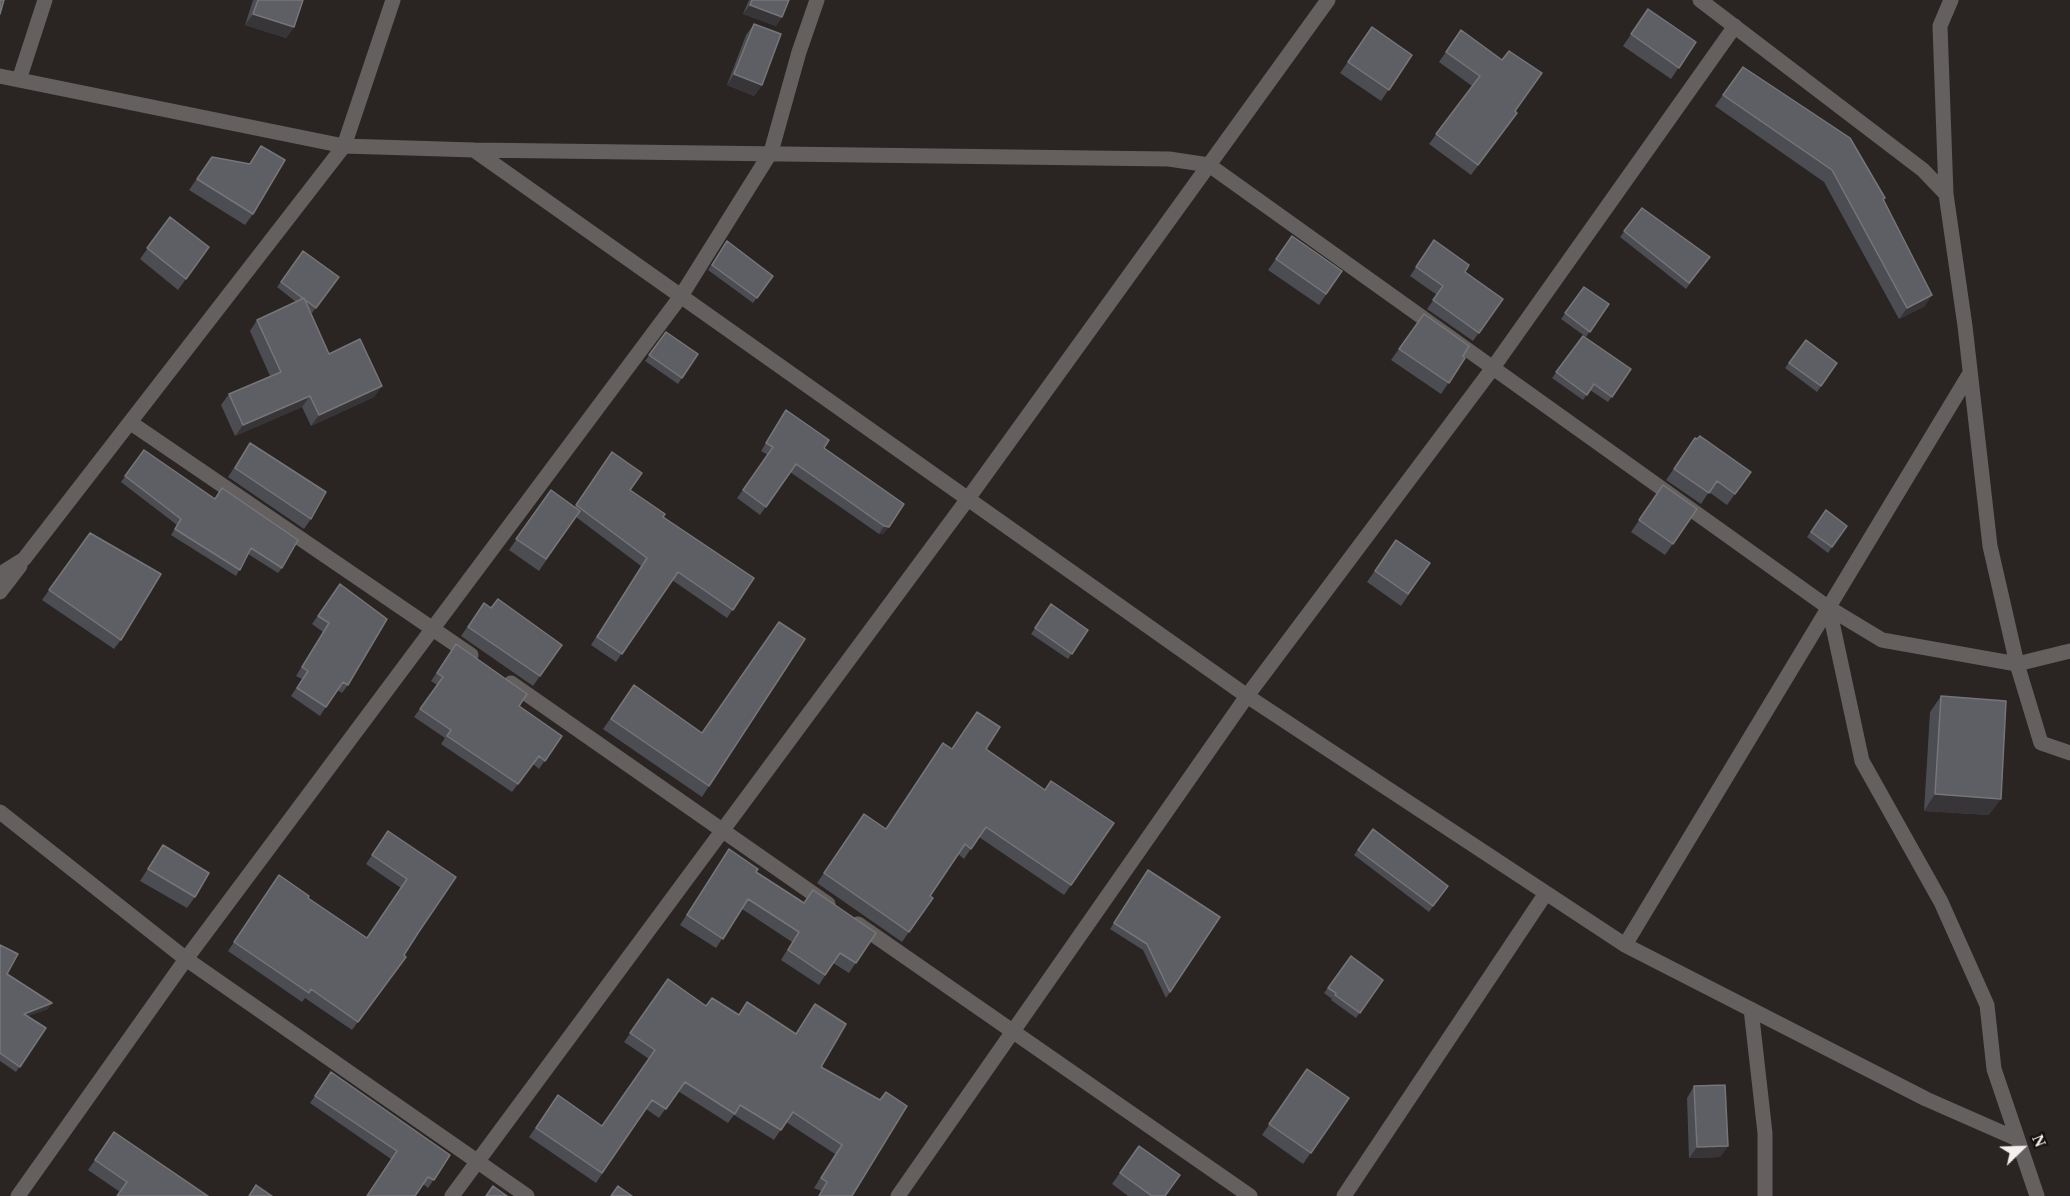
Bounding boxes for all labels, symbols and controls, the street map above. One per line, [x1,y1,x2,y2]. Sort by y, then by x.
north arrow [1992,1118,2052,1178]
text: N [2029,1132,2049,1149]

